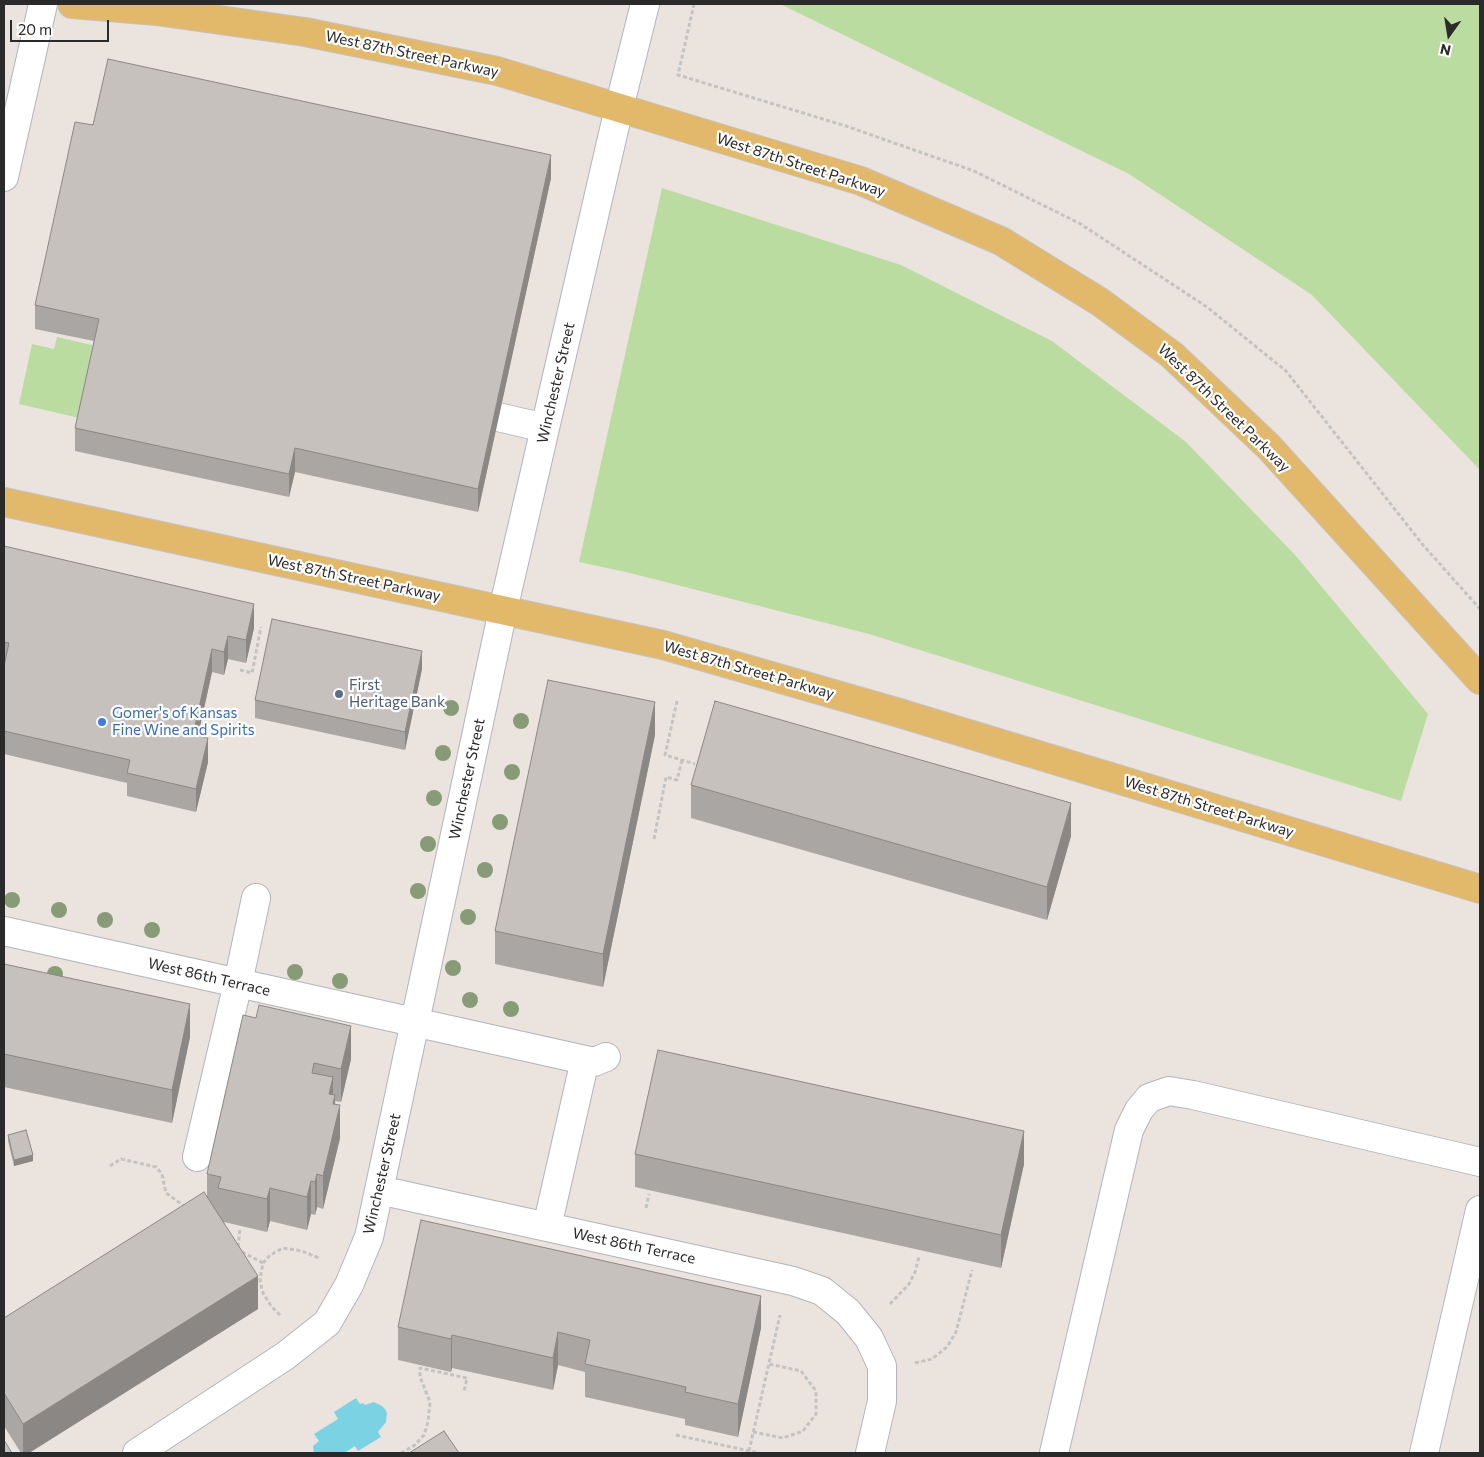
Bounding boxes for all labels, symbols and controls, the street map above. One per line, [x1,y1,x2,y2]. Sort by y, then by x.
scale bar [12,10,111,42]
north arrow [1424,10,1474,60]
text: 20 m [18,20,52,38]
street label: West 87th Street Parkway [324,27,500,81]
text: N [1438,41,1453,60]
street label: West 87th Street Parkway [714,129,888,201]
street label: Winchester Street [533,321,579,445]
street label: West 87th Street Parkway [1154,340,1294,476]
street label: West 87th Street Parkway [266,551,442,605]
street label: West 87th Street Parkway [662,637,836,703]
place label: First Heritage Bank [349,676,445,711]
marker: First Heritage Bank [333,688,345,700]
place label: Gomer's of Kansas Fine Wine and Spirits [112,704,255,739]
marker: Gomer's of Kansas Fine Wine and Spirits [96,716,108,728]
street label: Winchester Street [445,717,489,841]
street label: West 87th Street Parkway [1122,773,1296,841]
street label: West 86th Terrace [146,954,272,1000]
street label: Winchester Street [359,1112,405,1236]
street label: West 86th Terrace [571,1224,697,1268]

